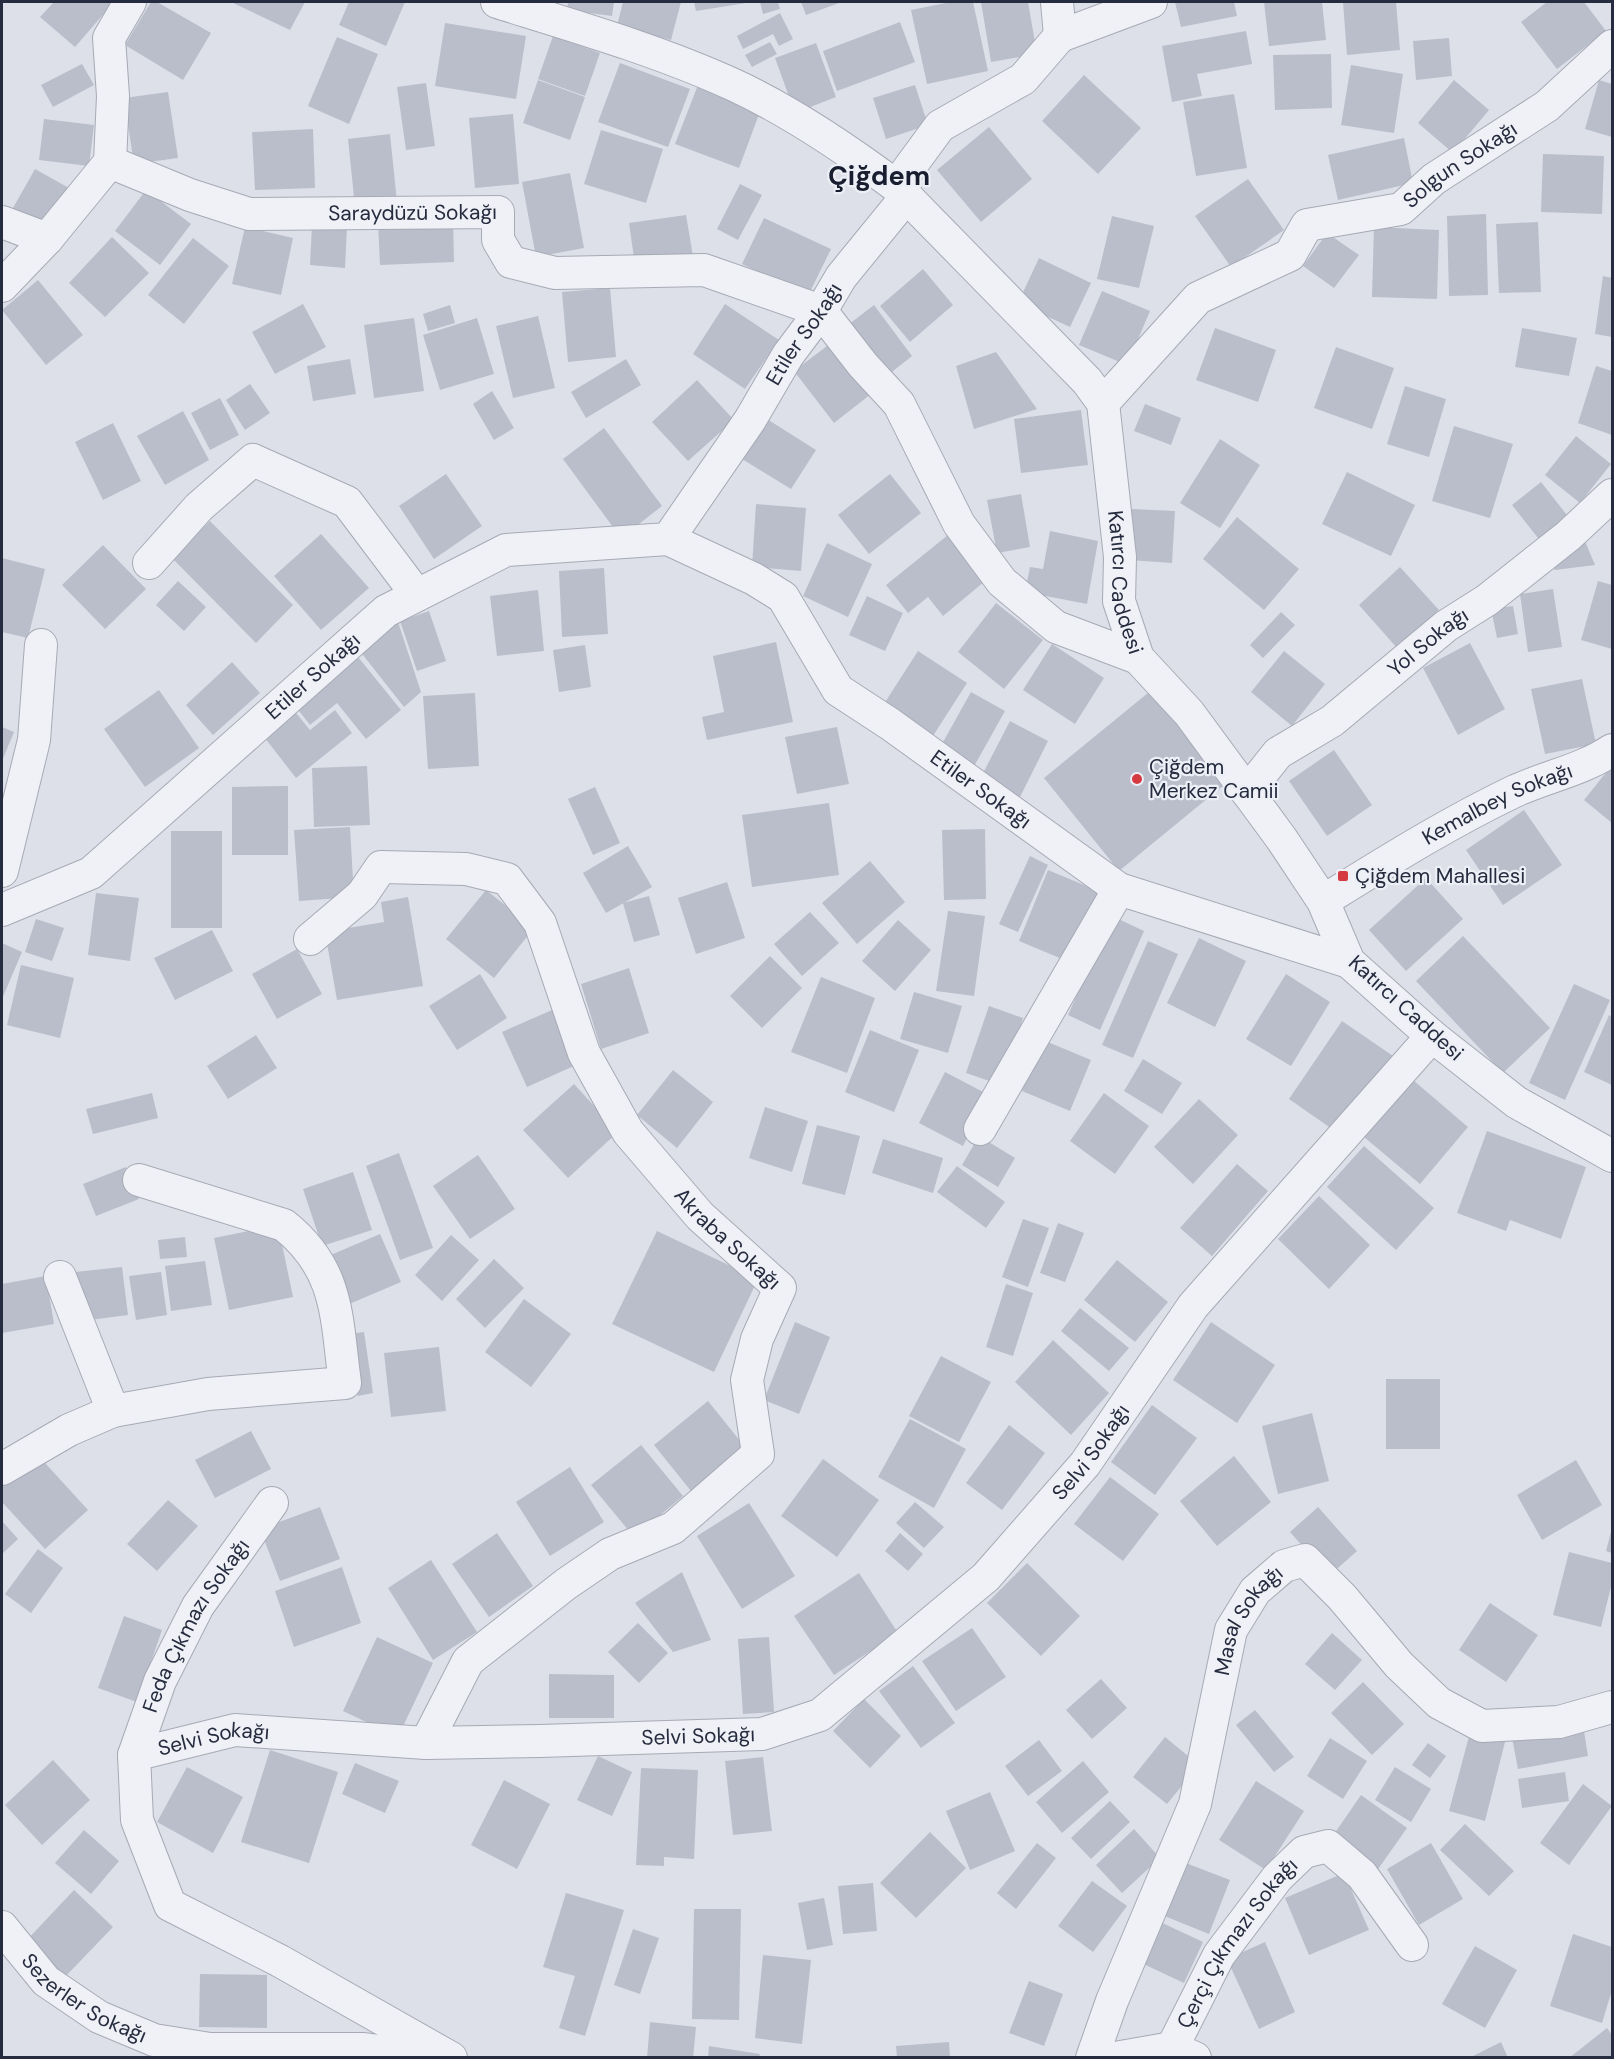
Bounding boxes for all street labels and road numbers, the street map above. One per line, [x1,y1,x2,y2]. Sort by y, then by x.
street label: Solgun Sokağı [1397,115,1522,215]
street label: Saraydüzü Sokağı [328,198,497,227]
street label: Etiler Sokağı [759,278,848,390]
street label: Katırcı Caddesi [1101,509,1150,658]
street label: Yol Sokağı [1382,601,1474,683]
street label: Etiler Sokağı [259,626,366,726]
street label: Etiler Sokağı [925,743,1037,835]
street label: Kemalbey Sokağı [1417,757,1576,852]
street label: Katırcı Caddesi [1342,949,1470,1067]
street label: Akraba Sokağı [668,1182,787,1296]
street label: Selvi Sokağı [1046,1399,1136,1506]
street label: Feda Çıkmazı Sokağı [136,1533,256,1716]
street label: Masal Sokağı [1208,1559,1289,1678]
street label: Selvi Sokağı [155,1716,270,1763]
street label: Selvi Sokağı [641,1720,755,1752]
street label: Çerçi Çıkmazı Sokağı [1170,1852,1304,2033]
street label: Sezerler Sokağı [15,1947,151,2049]

